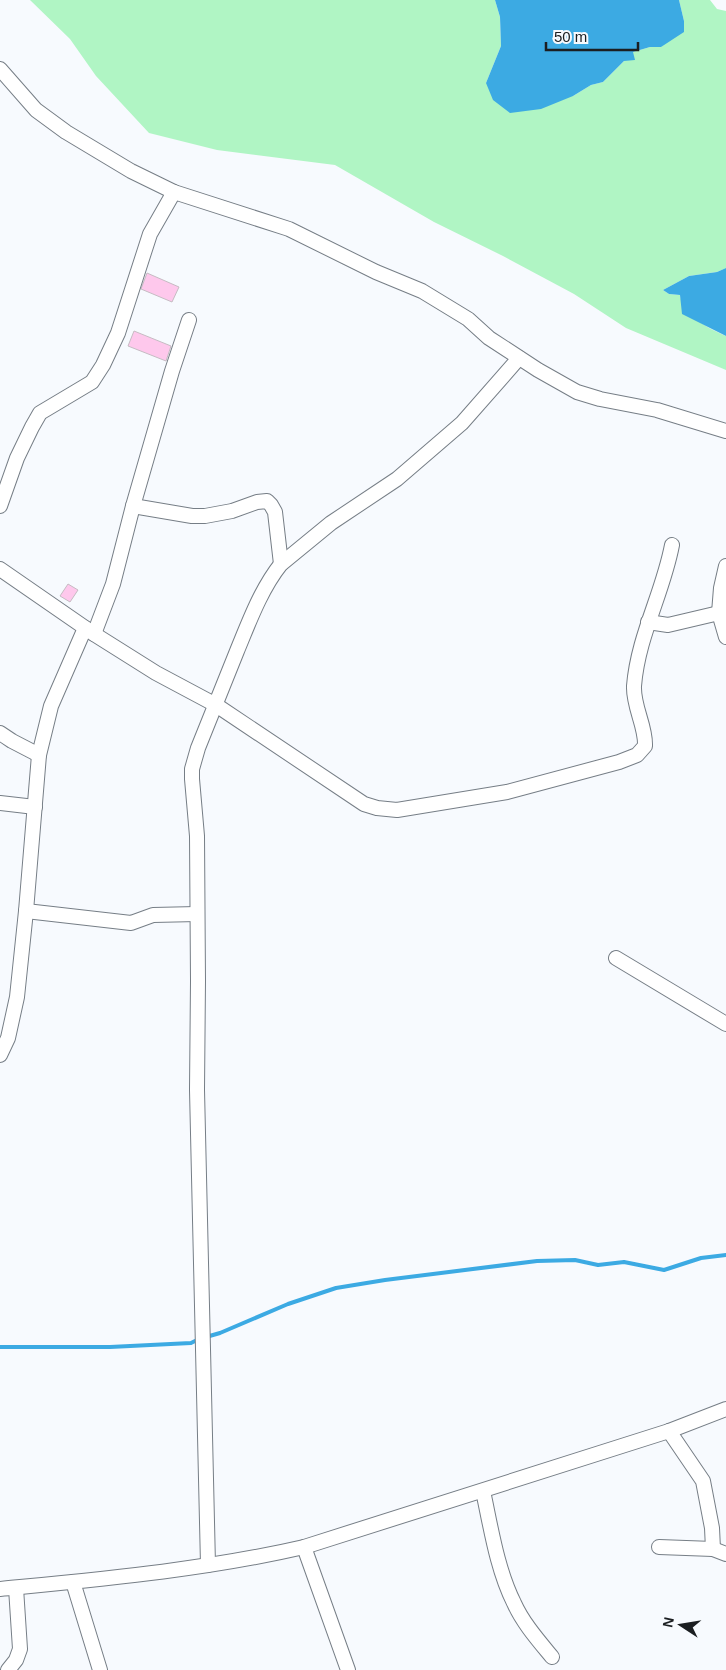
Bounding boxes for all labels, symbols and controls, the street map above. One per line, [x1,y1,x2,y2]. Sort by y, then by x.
scale bar [546,20,638,52]
text: 50 m [554,28,587,45]
north arrow [656,1600,706,1650]
text: N [659,1616,677,1629]

